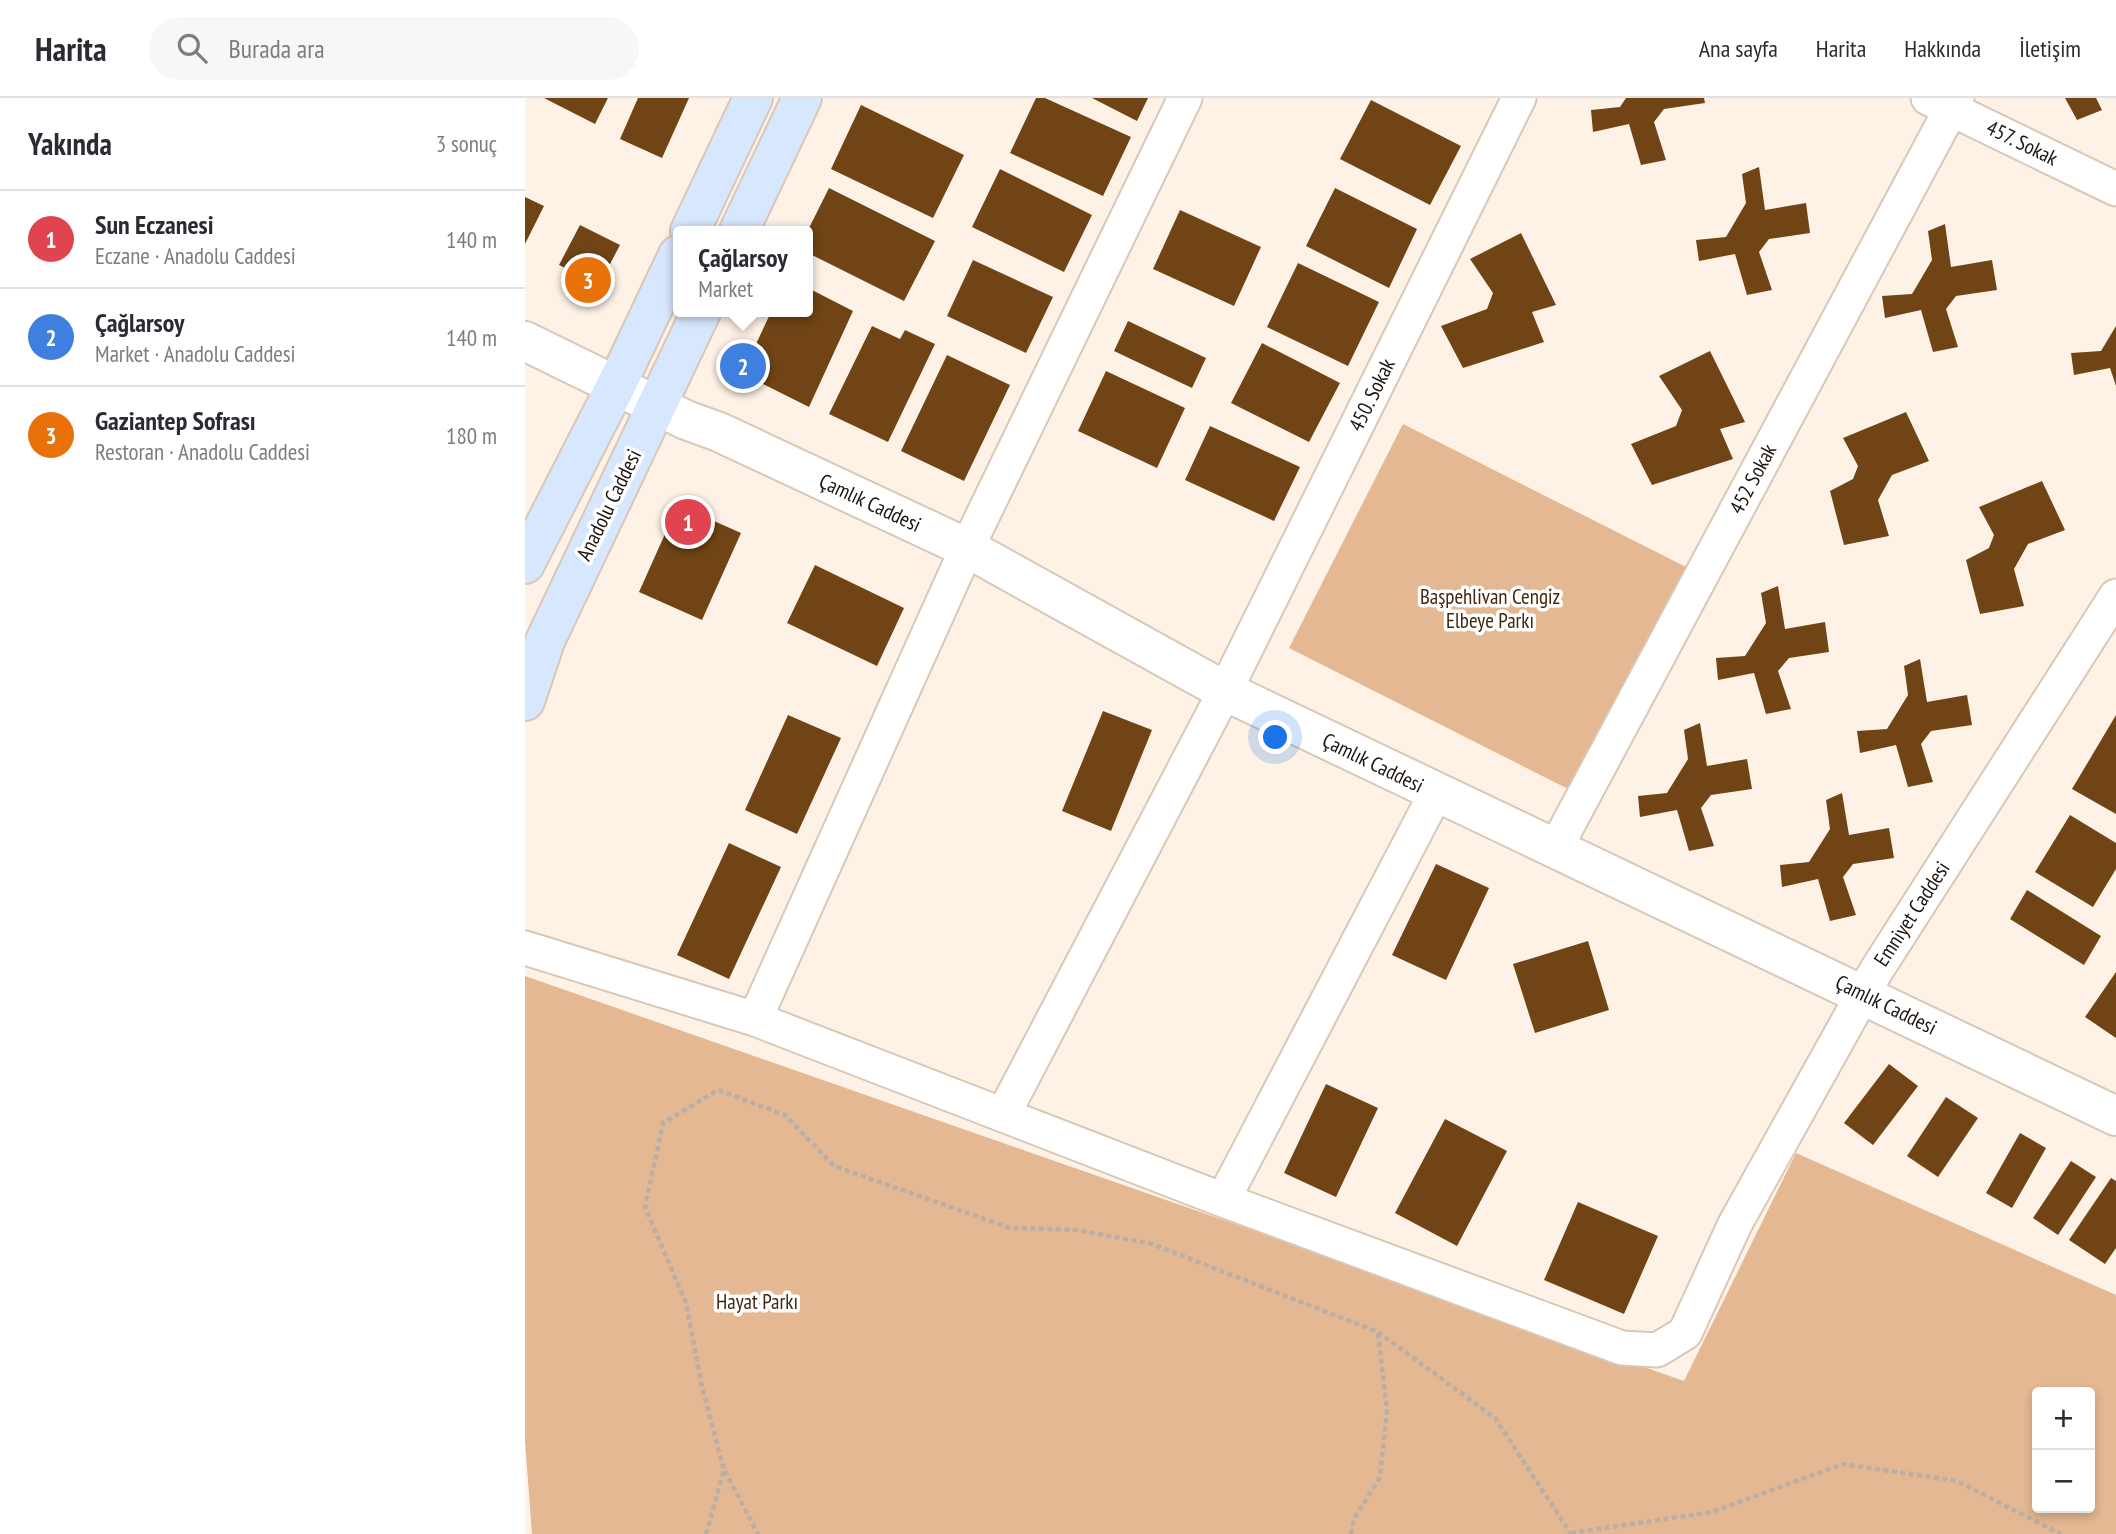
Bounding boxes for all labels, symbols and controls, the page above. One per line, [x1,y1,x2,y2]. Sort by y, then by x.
search box [149,17,639,80]
text: Harita [35,27,107,70]
icon: search [173,29,211,67]
text: Burada ara [229,32,325,65]
text: Ana sayfa [1699,33,1778,64]
text: Harita [1816,33,1866,64]
text: Hakkında [1904,33,1981,64]
text: İletişim [2019,33,2081,64]
street label: 457. Sokak [1982,114,2062,171]
text: Yakında [28,124,112,163]
text: 3 sonuç [436,129,497,158]
text: Sun Eczanesi [95,208,214,241]
text: 1 [46,225,57,254]
text: 140 m [446,225,497,254]
popup [673,226,813,317]
text: Eczane · Anadolu Caddesi [95,241,296,270]
text: Çağlarsoy [698,241,788,274]
pin: 3 [565,254,611,306]
text: Market [698,274,753,303]
text: Çağlarsoy [95,306,184,339]
text: 2 [46,323,57,352]
text: 140 m [446,323,497,352]
text: Market · Anadolu Caddesi [95,339,296,368]
pin: 2 [720,340,766,392]
street label: 450. Sokak [1342,354,1401,436]
text: Gaziantep Sofrası [95,404,256,437]
text: 3 [46,421,57,450]
text: 180 m [446,421,497,450]
text: Restoran · Anadolu Caddesi [95,437,310,466]
street label: 452 Sokak [1723,439,1782,518]
street label: Anadolu Caddesi [570,445,647,565]
street label: Çamlık Caddesi [815,467,925,538]
pin: 1 [665,496,711,548]
park label: Başpehlivan Cengiz Elbeye Parkı [1420,583,1560,634]
your location [1258,720,1292,754]
street label: Çamlık Caddesi [1318,726,1428,799]
street label: Emniyet Caddesi [1868,856,1955,971]
street label: Çamlık Caddesi [1831,968,1941,1041]
park label: Hayat Parkı [716,1288,798,1315]
map controls [2032,1387,2095,1513]
button: + [2032,1387,2095,1450]
button: − [2032,1450,2095,1513]

